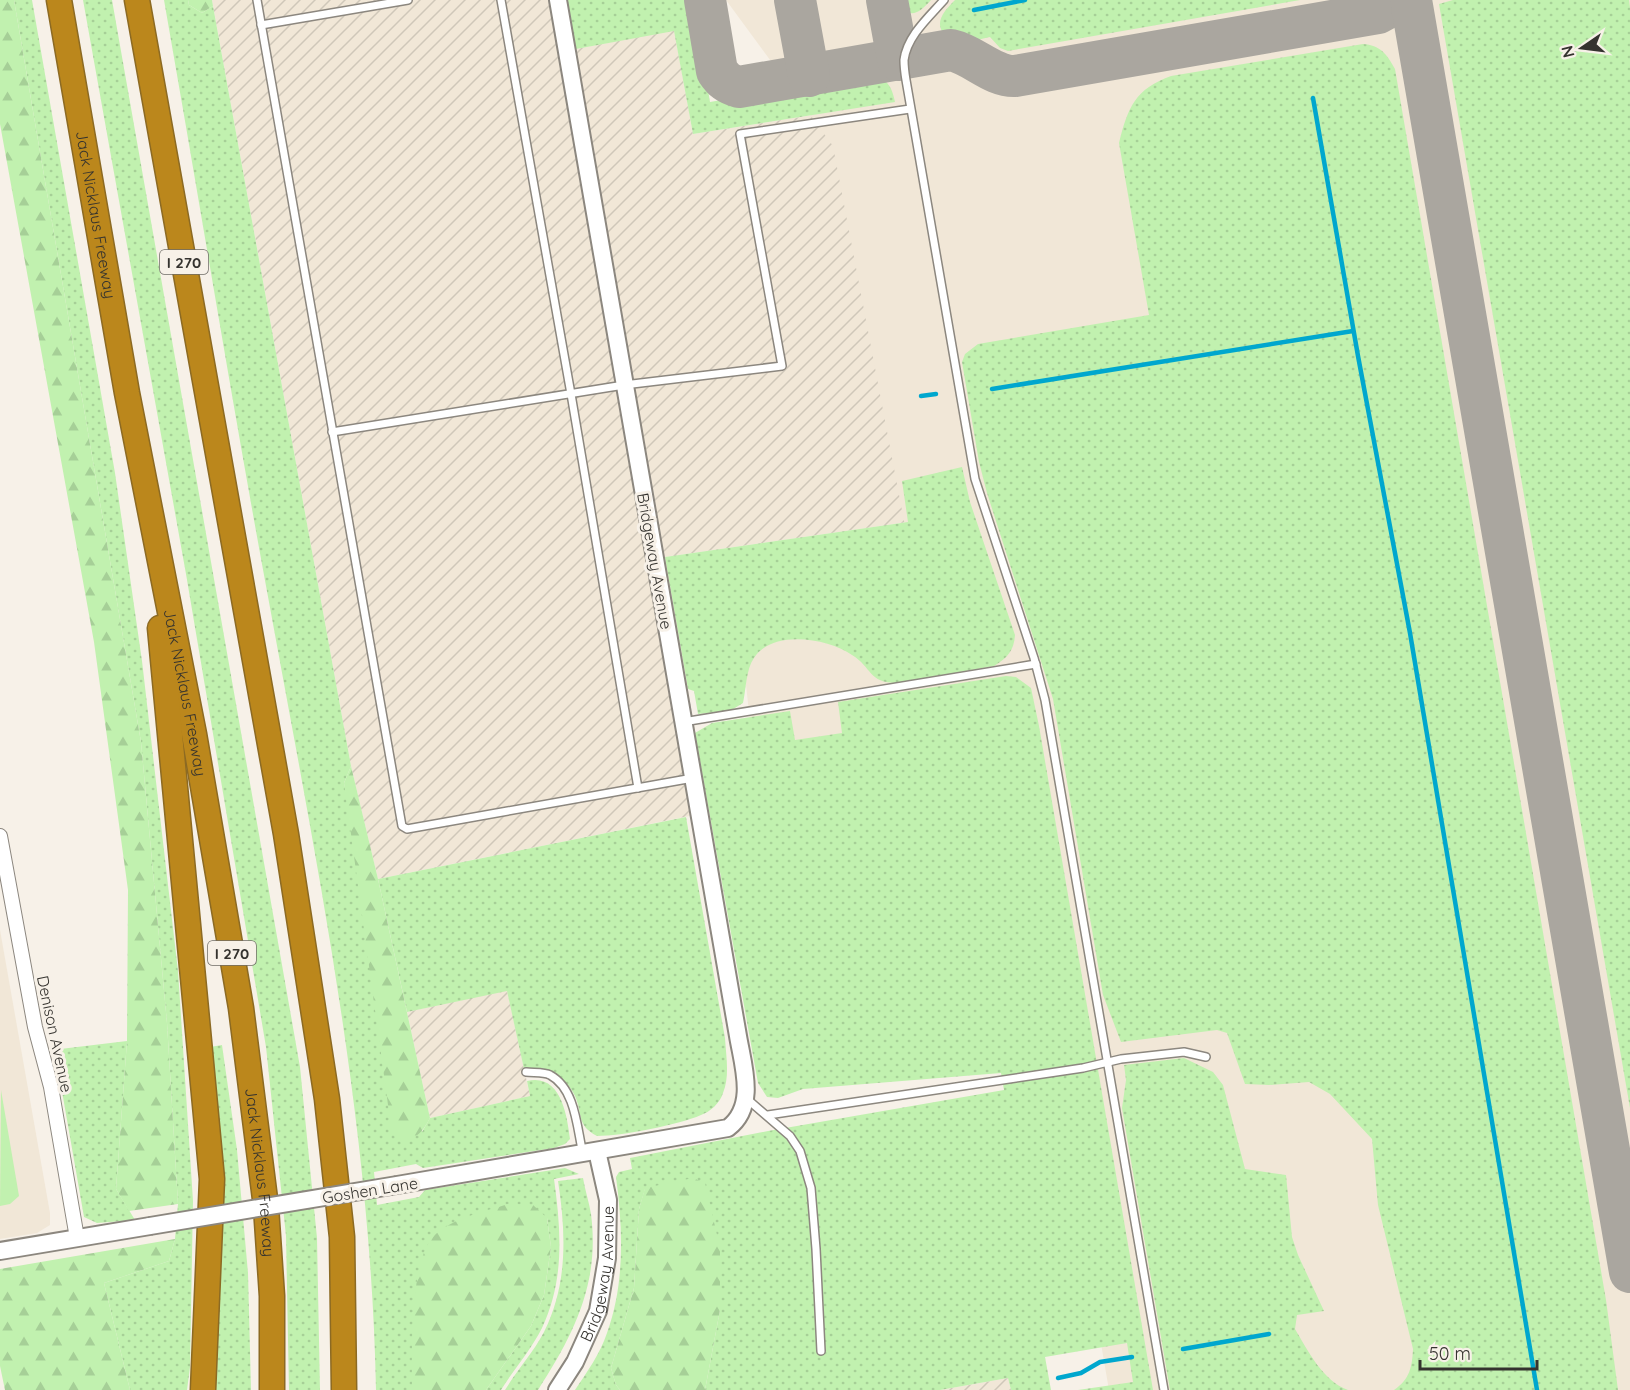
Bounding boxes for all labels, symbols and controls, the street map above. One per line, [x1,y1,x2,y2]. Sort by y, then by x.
north arrow [1552,18,1612,78]
text: N [1556,44,1579,60]
street label: Jack Nicklaus Freeway [72,129,121,300]
road number: I 270 [160,250,208,274]
street label: Bridgeway Avenue [633,491,677,631]
street label: Jack Nicklaus Freeway [160,607,211,778]
road number: I 270 [208,941,256,965]
street label: Denison Avenue [33,974,77,1094]
street label: Jack Nicklaus Freeway [241,1087,279,1258]
street label: Goshen Lane [321,1173,419,1207]
street label: Bridgeway Avenue [576,1206,618,1345]
scale bar [1420,1333,1537,1371]
text: 50 m [1429,1342,1471,1365]

